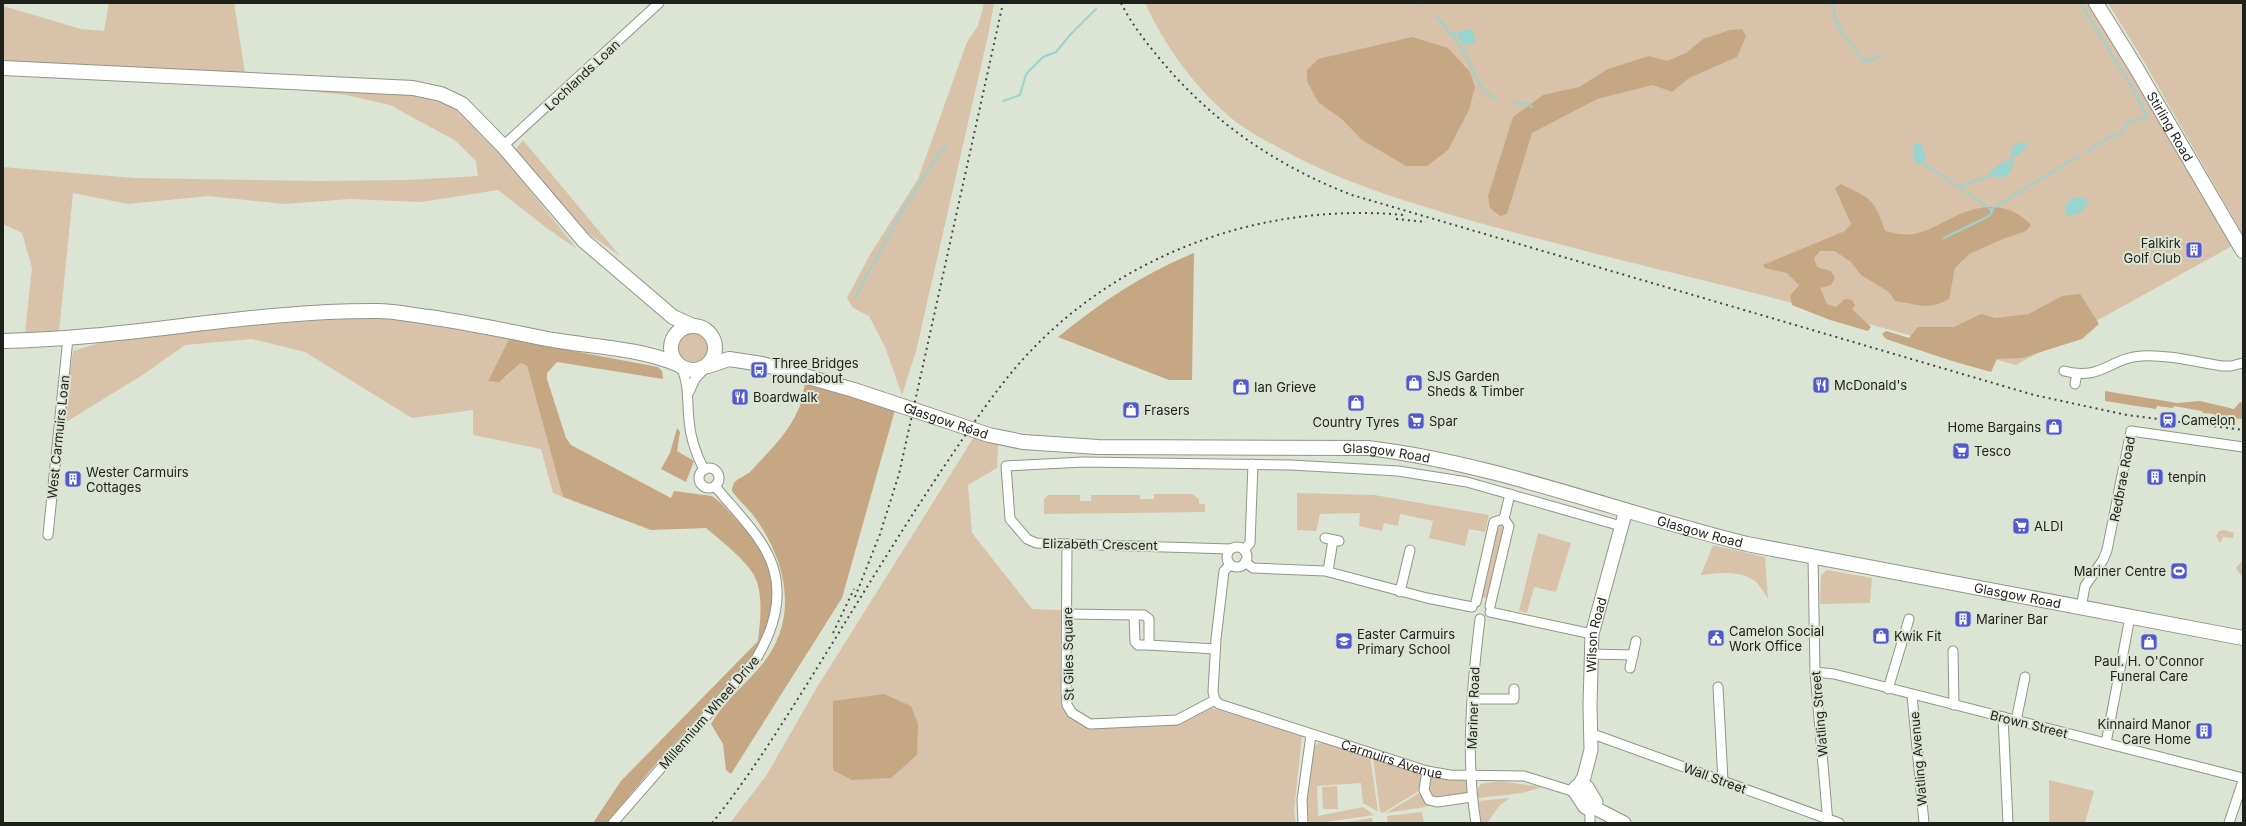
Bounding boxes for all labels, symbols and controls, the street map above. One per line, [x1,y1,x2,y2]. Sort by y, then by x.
street label: Lochlands Loan [541,36,623,114]
street label: Stirling Road [2144,89,2197,164]
place label: Falkirk Golf Club [2124,235,2181,266]
building icon: Falkirk Golf Club [2184,240,2204,260]
place label: Three Bridges roundabout [772,355,859,386]
bus stop icon: Three Bridges roundabout [749,360,769,380]
place label: SJS Garden Sheds & Timber [1427,368,1525,399]
shop icon: SJS Garden Sheds & Timber [1404,373,1424,393]
street label: West Carmuirs Loan [44,374,72,500]
restaurant icon: McDonald's [1811,375,1831,395]
shop icon: Ian Grieve [1231,377,1251,397]
place label: McDonald's [1834,377,1907,393]
place label: Ian Grieve [1254,379,1316,395]
restaurant icon: Boardwalk [730,387,750,407]
place label: Boardwalk [753,389,818,405]
shop icon: Country Tyres [1346,393,1366,413]
street label: Glasgow Road [902,399,990,442]
shop icon: Frasers [1121,400,1141,420]
place label: Frasers [1144,402,1190,418]
station icon: Camelon [2158,410,2178,430]
supermarket icon: Spar [1406,411,1426,431]
place label: Camelon [2181,412,2235,428]
place label: Spar [1429,413,1458,429]
place label: Country Tyres [1313,414,1400,430]
shop icon: Home Bargains [2044,417,2064,437]
place label: Home Bargains [1947,419,2041,435]
street label: Redbrae Road [2106,435,2138,523]
street label: Glasgow Road [1343,440,1432,466]
supermarket icon: Tesco [1951,441,1971,461]
place label: Tesco [1974,443,2011,459]
place label: Wester Carmuirs Cottages [86,464,189,495]
building icon: tenpin [2145,467,2165,487]
building icon: Wester Carmuirs Cottages [63,469,83,489]
place label: tenpin [2168,469,2206,485]
street label: Glasgow Road [1655,512,1745,551]
supermarket icon: ALDI [2011,516,2031,536]
place label: ALDI [2034,518,2063,534]
street label: Elizabeth Crescent [1042,535,1158,553]
sports icon: Mariner Centre [2169,561,2189,581]
place label: Mariner Centre [2074,563,2166,579]
street label: Glasgow Road [1973,579,2062,611]
street label: Wilson Road [1583,595,1610,673]
street label: St Giles Square [1059,607,1077,701]
building icon: Mariner Bar [1953,609,1973,629]
place label: Mariner Bar [1976,611,2048,627]
place label: Camelon Social Work Office [1729,623,1824,654]
place label: Easter Carmuirs Primary School [1357,626,1455,657]
shop icon: Kwik Fit [1871,626,1891,646]
public building icon: Camelon Social Work Office [1706,628,1726,648]
place label: Kwik Fit [1894,628,1942,644]
school or university icon: Easter Carmuirs Primary School [1334,631,1354,651]
shop icon: Paul. H. O'Connor Funeral Care [2139,632,2159,652]
street label: Millennium Wheel Drive [655,652,763,772]
place label: Paul. H. O'Connor Funeral Care [2094,653,2204,684]
street label: Mariner Road [1464,667,1482,749]
street label: Watling Street [1807,670,1831,758]
street label: Brown Street [1989,707,2069,741]
street label: Watling Avenue [1906,711,1930,807]
place label: Kinnaird Manor Care Home [2097,716,2191,747]
building icon: Kinnaird Manor Care Home [2194,721,2214,741]
street label: Carmuirs Avenue [1339,736,1444,782]
street label: Wall Street [1681,759,1749,797]

